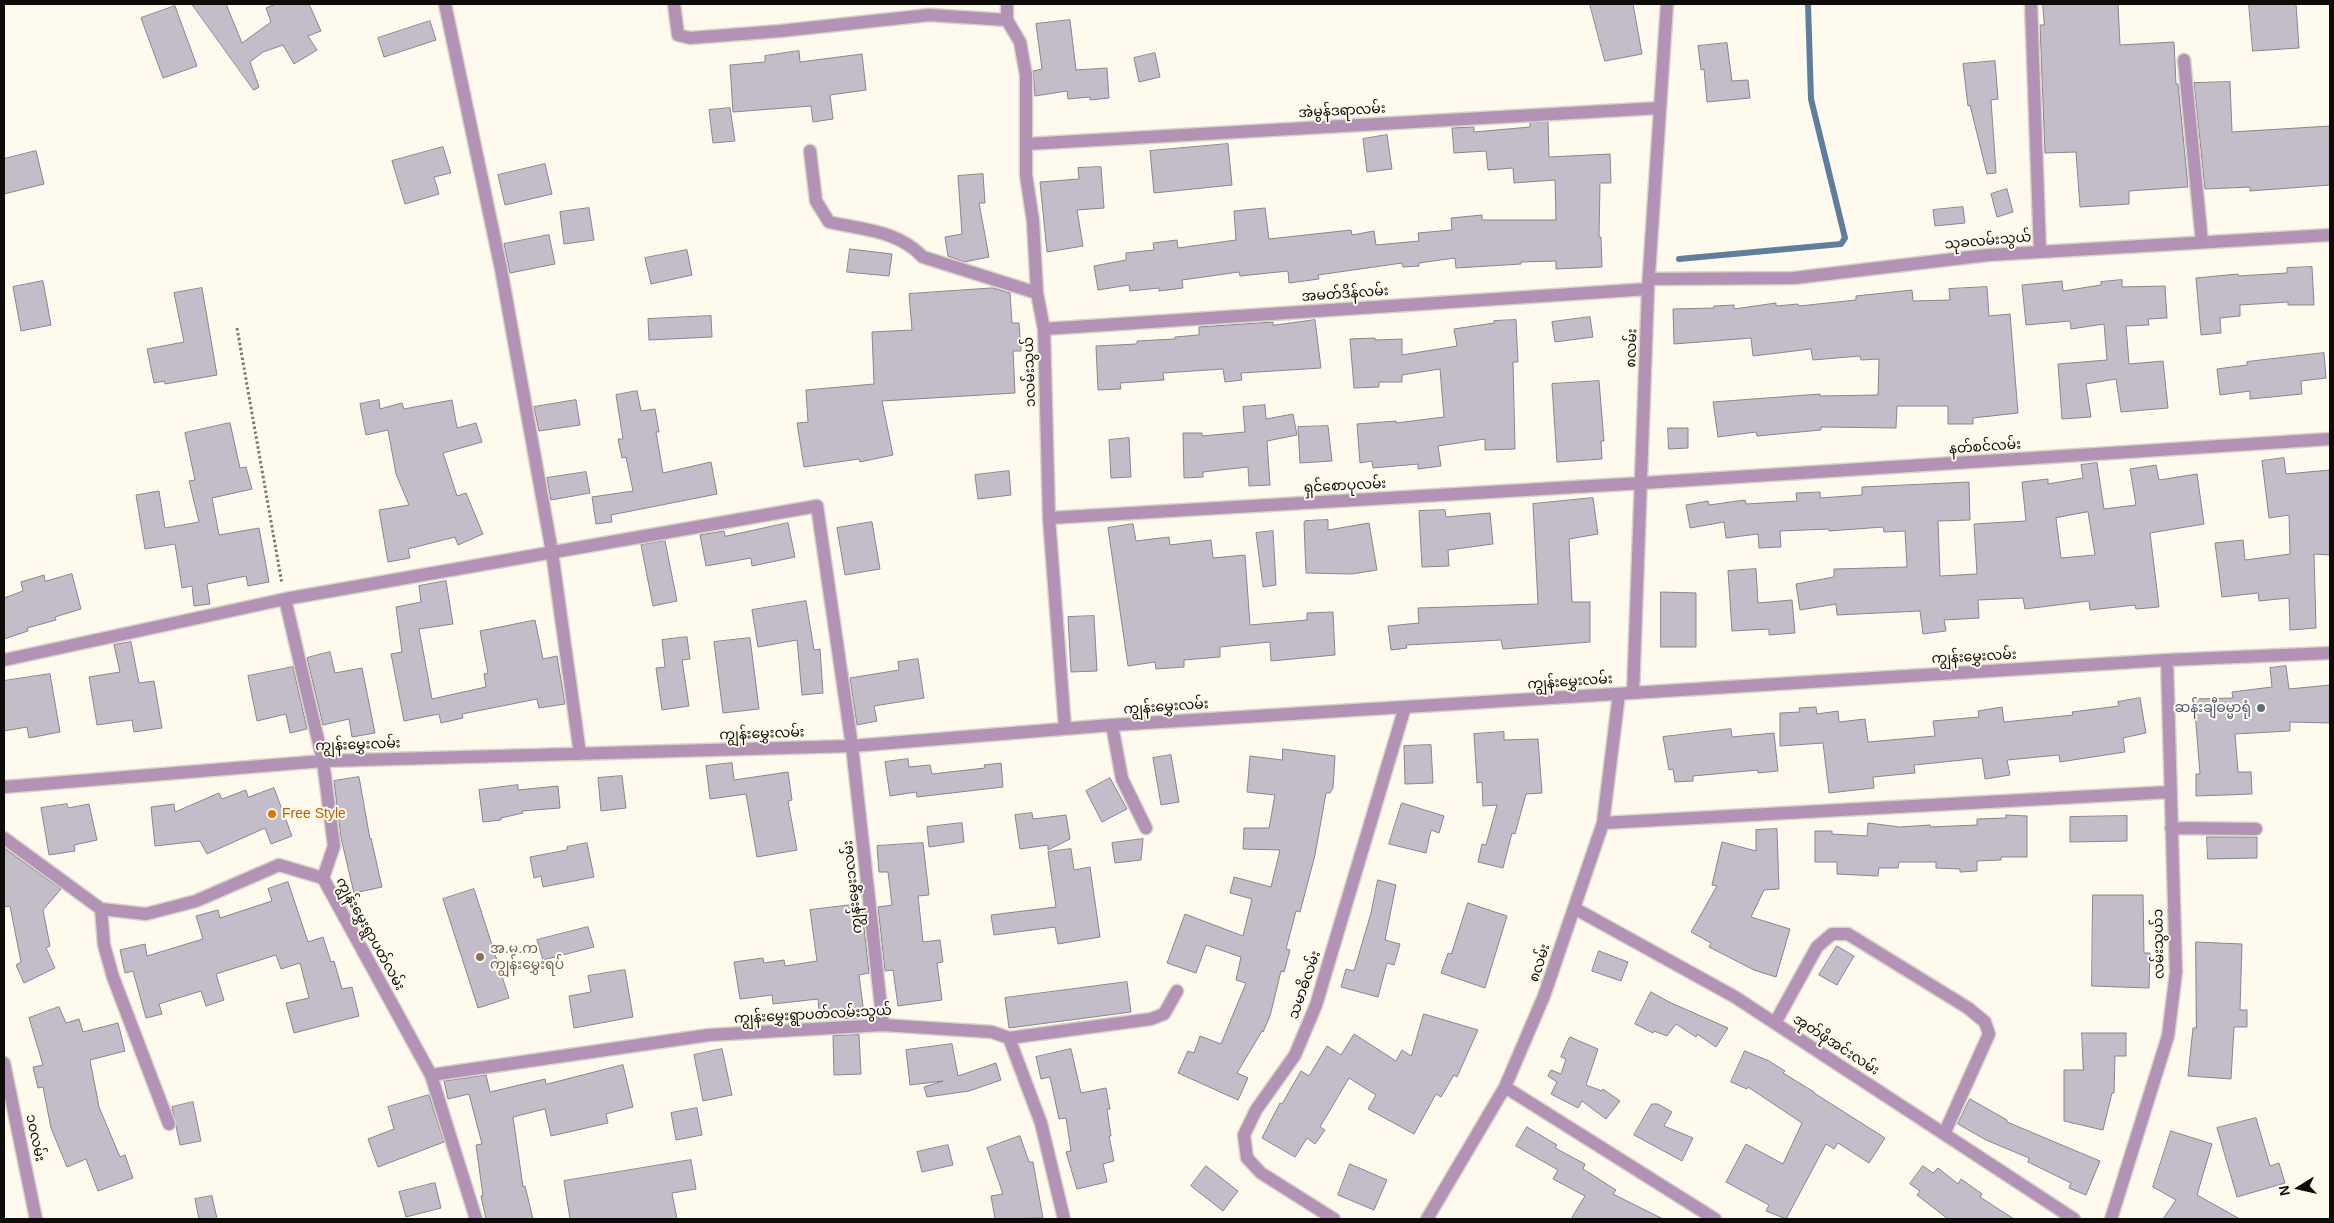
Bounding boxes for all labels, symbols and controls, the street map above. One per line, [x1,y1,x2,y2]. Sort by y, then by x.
street label: အဲမွန်ဒရာလမ်း [1298,100,1386,122]
street label: သုခလမ်းသွယ် [1944,229,2032,253]
street label: အမတ်ဒိန်လမ်း [1301,283,1389,305]
street label: ၈လမ်း [1623,328,1641,368]
street label: ၁လမ်းသွယ် [1020,337,1040,407]
street label: နတ်စင်လမ်း [1948,436,2022,458]
street label: ရှင်စောပုလမ်း [1303,475,1387,497]
street label: ကျွန်းမွှေးလမ်း [1931,646,2017,668]
street label: ကျွန်းမွှေးလမ်း [1527,671,1613,693]
street label: ကျွန်းမွှေးလမ်း [1123,696,1209,718]
place label: ဆန်းချီဓမ္မာရုံ [2175,700,2251,716]
marker: ဆန်းချီဓမ္မာရုံ [2255,702,2267,714]
street label: ကျွန်းမွှေးလမ်း [719,724,805,744]
street label: ကျွန်းမွှေးလမ်း [315,735,401,755]
place label: Free Style [282,806,346,822]
marker: Free Style [266,808,278,820]
street label: ကျွန်းမွှေး၁လမ်း [840,839,866,935]
street label: ကျွန်းမွှေးရွာပတ်လမ်း [332,875,408,993]
street label: လမ်းသွယ်၁ [2150,909,2168,979]
place label: အ.မ.က ကျွန်းမွှေးရပ် [490,941,564,974]
street label: ၈လမ်း [1526,942,1554,984]
street label: သမာဓိလမ်း [1285,949,1325,1021]
marker: အ.မ.က ကျွန်းမွှေးရပ် [474,951,486,963]
street label: ကျွန်းမွှေးရွာပတ်လမ်းသွယ် [734,1002,892,1028]
street label: အုတ်ဖိုအင်းလမ်း [1790,1011,1882,1079]
street label: ၁၀လမ်း [22,1113,48,1163]
north arrow [2274,1163,2324,1213]
text: N [2275,1184,2293,1197]

